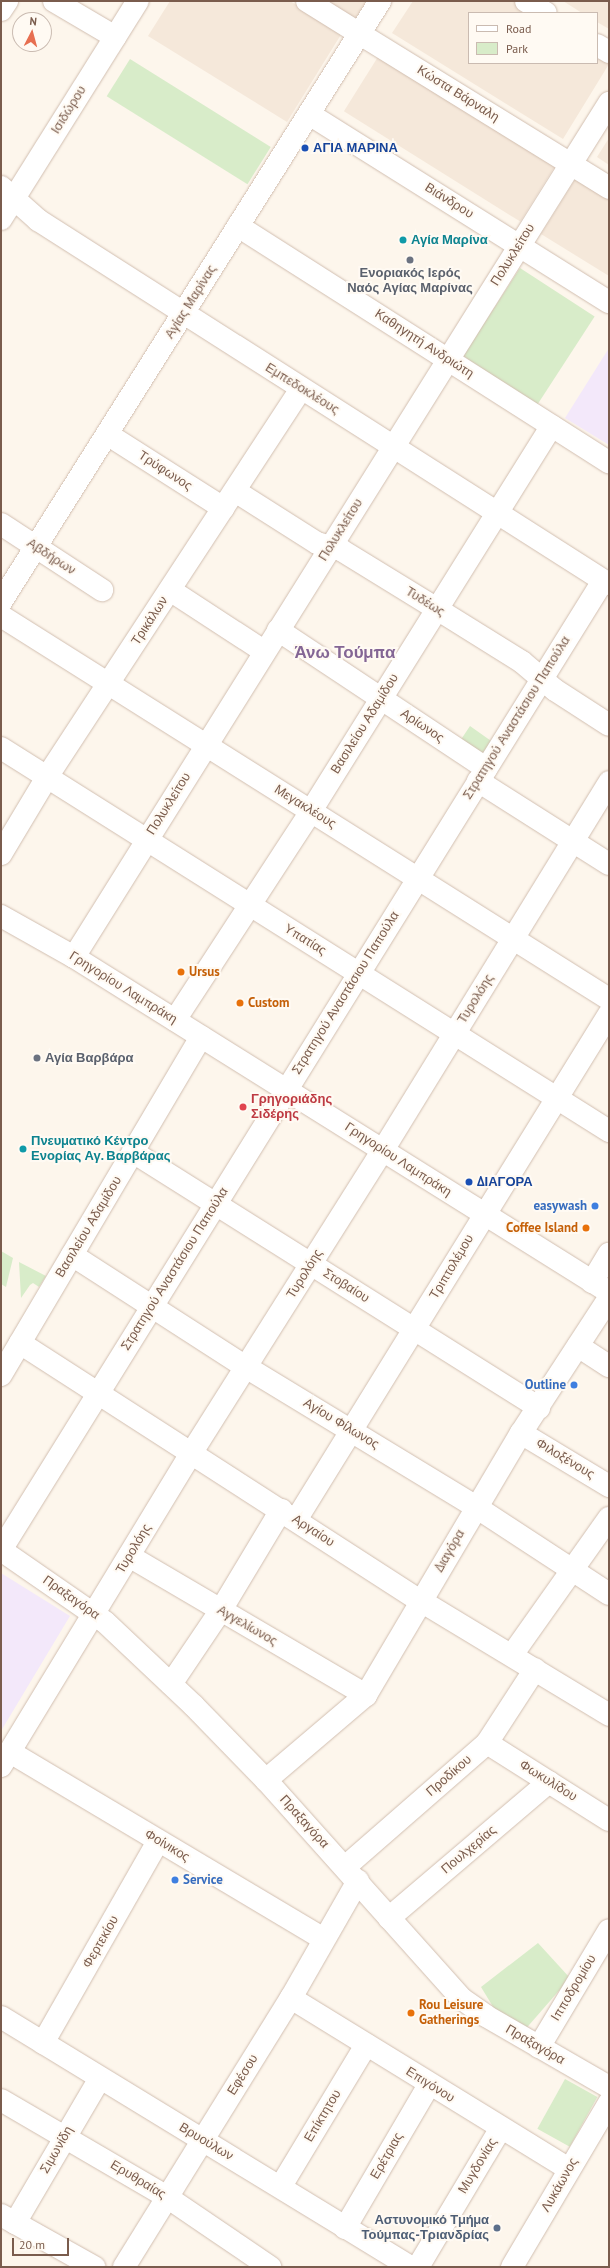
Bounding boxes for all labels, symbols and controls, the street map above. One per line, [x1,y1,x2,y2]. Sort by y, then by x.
north arrow [12,12,52,52]
legend [468,12,598,64]
text: N [29,14,37,28]
text: Road [506,21,531,36]
text: Park [506,41,528,56]
street label: Κώστα Βάρναλη [414,62,502,126]
street label: Ισιδώρου [48,83,90,137]
place label: ΑΓΙΑ ΜΑΡΙΝΑ [313,140,398,156]
marker: ΑΓΙΑ ΜΑΡΙΝΑ [300,143,310,153]
street label: Βιάνδρου [422,180,476,222]
street label: Πολυκλείτου [488,221,538,289]
place label: Αγία Μαρίνα [411,232,488,248]
marker: Αγία Μαρίνα [398,235,408,245]
marker: Ενοριακός Ιερός Ναός Αγίας Μαρίνας [405,255,415,265]
street label: Αγίας Μαρίνας [162,262,220,342]
place label: Ενοριακός Ιερός Ναός Αγίας Μαρίνας [347,266,473,297]
street label: Καθηγητή Ανδριώτη [372,306,476,382]
street label: Εμπεδοκλέους [262,360,342,418]
street label: Τρύφωνος [135,448,195,494]
street label: Πολυκλείτου [316,496,366,564]
street label: Αβδήρων [24,536,78,578]
street label: Τυδέως [402,584,448,620]
street label: Τρικάλων [128,594,172,648]
street label: Στρατηγού Αναστάσιου Παπούλα [460,634,574,802]
district label: Άνω Τούμπα [294,643,396,663]
street label: Βασιλείου Αδαμίδου [328,671,402,777]
street label: Αρίωνος [397,706,447,746]
street label: Πολυκλείτου [144,770,194,838]
street label: Μεγακλέους [271,782,339,832]
street label: Στρατηγού Αναστάσιου Παπούλα [289,909,403,1077]
street label: Υπατίας [281,921,329,959]
street label: Γρηγορίου Λαμπράκη [66,948,180,1028]
place label: Ursus [189,964,220,980]
marker: Ursus [176,967,186,977]
street label: Τυρολόης [455,971,497,1027]
place label: Custom [248,995,290,1011]
marker: Custom [235,998,245,1008]
place label: Αγία Βαρβάρα [45,1050,133,1066]
marker: Αγία Βαρβάρα [32,1053,42,1063]
place label: Γρηγοριάδης Σιδέρης [251,1092,332,1123]
marker: Γρηγοριάδης Σιδέρης [238,1102,248,1112]
street label: Γρηγορίου Λαμπράκη [342,1120,454,1200]
place label: Πνευματικό Κέντρο Ενορίας Αγ. Βαρβάρας [31,1134,171,1165]
marker: Πνευματικό Κέντρο Ενορίας Αγ. Βαρβάρας [18,1144,28,1154]
street label: Βασιλείου Αδαμίδου [53,1174,125,1280]
place label: ΔΙΑΓΟΡΑ [477,1174,533,1190]
marker: ΔΙΑΓΟΡΑ [464,1177,474,1187]
street label: Στρατηγού Αναστάσιου Παπούλα [118,1185,232,1353]
place label: easywash [533,1198,587,1214]
marker: easywash [590,1201,600,1211]
place label: Coffee Island [506,1220,578,1236]
marker: Coffee Island [581,1223,591,1233]
street label: Τριπτολέμου [427,1232,477,1302]
street label: Τυρολόης [284,1246,326,1302]
street label: Στοβαίου [320,1266,372,1306]
place label: Outline [525,1377,566,1393]
marker: Outline [569,1380,579,1390]
street label: Αγίου Φίλωνος [300,1395,382,1453]
street label: Φιλοξένους [533,1435,597,1483]
street label: Αργαίου [289,1512,337,1550]
street label: Τυρολόης [113,1521,155,1577]
street label: Διαγόρα [432,1527,468,1575]
street label: Πραξαγόρα [40,1573,102,1623]
street label: Αγγελίωνος [214,1603,280,1649]
street label: Προδίκου [423,1752,475,1800]
street label: Φωκυλίδου [516,1757,580,1805]
street label: Πραξαγόρα [276,1792,332,1852]
street label: Πουλχερίας [438,1823,500,1877]
street label: Φοίνικος [142,1827,192,1865]
place label: Service [183,1872,223,1888]
marker: Service [170,1875,180,1885]
street label: Φερτεκίου [80,1913,122,1971]
street label: Ιπποδρομίου [548,1952,600,2024]
place label: Rou Leisure Gatherings [419,1998,483,2029]
marker: Rou Leisure Gatherings [406,2008,416,2018]
street label: Πραξαγόρα [503,2022,567,2068]
street label: Εφέσου [224,2052,262,2098]
street label: Επιγόνου [403,2064,457,2106]
street label: Επίκτητου [301,2087,345,2145]
street label: Βρυούλων [176,2120,236,2164]
street label: Σιμωνίδη [37,2124,77,2176]
street label: Ερέτριας [367,2130,407,2182]
street label: Μυγδονίας [455,2135,501,2197]
street label: Λυκάωνος [538,2155,582,2215]
street label: Ερυθραίας [107,2157,169,2203]
place label: Αστυνομικό Τμήμα Τούμπας-Τριανδρίας [362,2213,489,2244]
marker: Αστυνομικό Τμήμα Τούμπας-Τριανδρίας [492,2223,502,2233]
scale bar [14,2230,71,2256]
text: 20 m [19,2237,45,2252]

